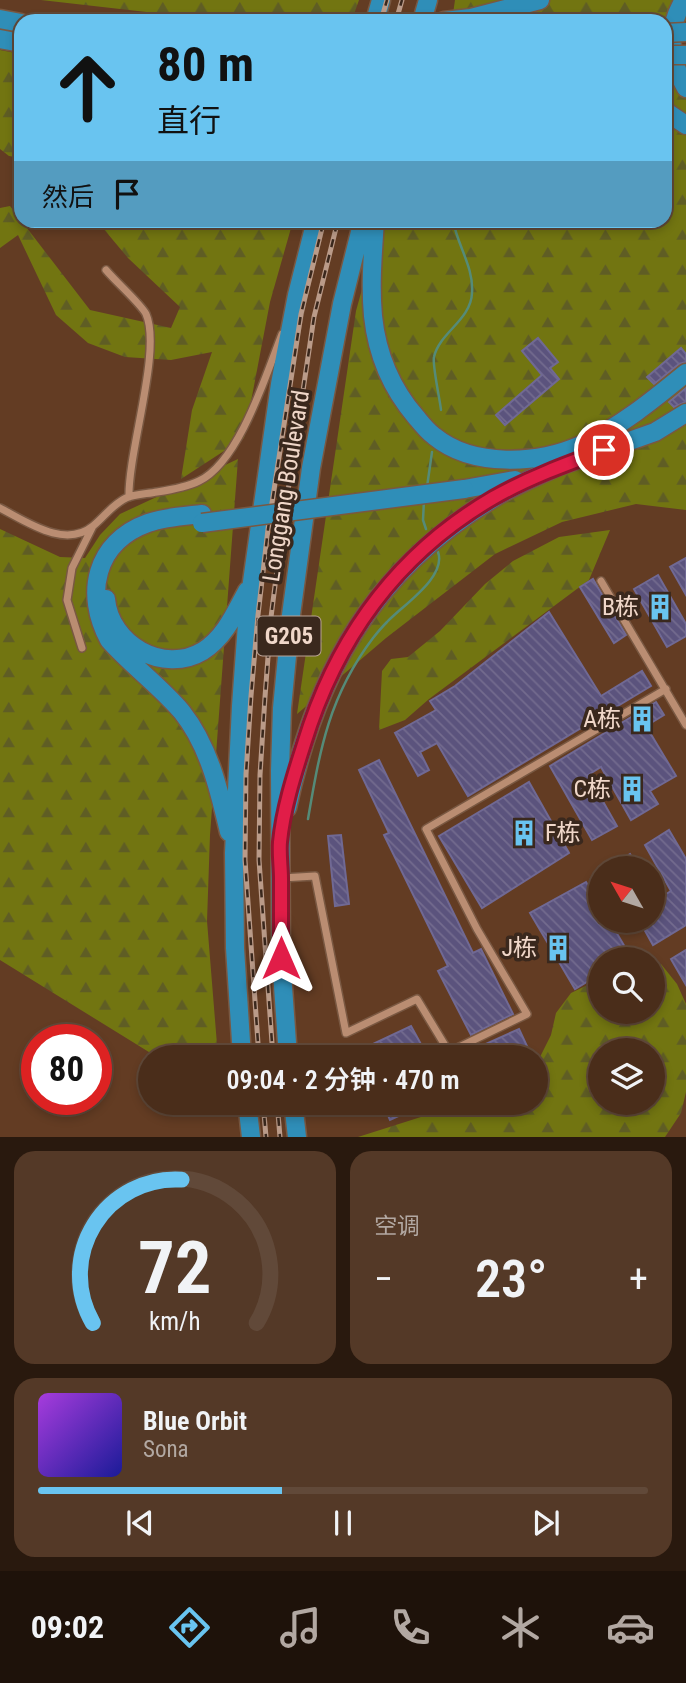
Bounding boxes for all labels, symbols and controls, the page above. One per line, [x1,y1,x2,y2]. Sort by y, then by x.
text: 80 m [157,36,254,93]
icon: ahead [42,42,133,133]
text: 直行 [157,102,221,140]
icon: arrive [108,175,146,213]
text: 然后 [42,182,94,212]
street label: Longgang Boulevard [257,388,315,584]
pin [574,420,634,480]
icon: arrive [585,431,623,469]
building icon: B栋 [645,592,675,622]
place label: B栋 [602,593,639,621]
road number: G205 [258,616,320,656]
building icon: A栋 [627,704,657,734]
place label: A栋 [583,705,621,733]
building icon: C栋 [617,774,647,804]
place label: C栋 [573,775,611,803]
building icon: F栋 [509,818,539,848]
place label: F栋 [545,819,581,847]
north arrow [588,856,665,933]
map controls [588,856,665,1115]
position arrow [244,921,318,995]
building icon: J栋 [543,933,573,963]
place label: J栋 [501,934,537,962]
button: search [588,947,665,1024]
speed limit sign: 80 [21,1024,112,1115]
button: layers [588,1038,665,1115]
text: 09:04 · 2 分钟 · 470 m [226,1065,460,1095]
text: 空调 [374,1213,420,1240]
text: 72 [138,1226,212,1312]
text: 23° [475,1249,547,1310]
text: − [374,1257,393,1301]
text: + [629,1257,648,1301]
text: km/h [149,1307,201,1336]
text: Blue Orbit [143,1406,247,1436]
text: Sona [143,1436,189,1463]
icon: previous [121,1504,159,1542]
icon: pause [324,1504,362,1542]
icon: next [527,1504,565,1542]
icon: directions [165,1603,214,1652]
icon: music [276,1603,325,1652]
icon: phone [386,1603,435,1652]
icon: climate [496,1603,545,1652]
icon: car [606,1603,655,1652]
text: 09:02 [31,1608,104,1646]

